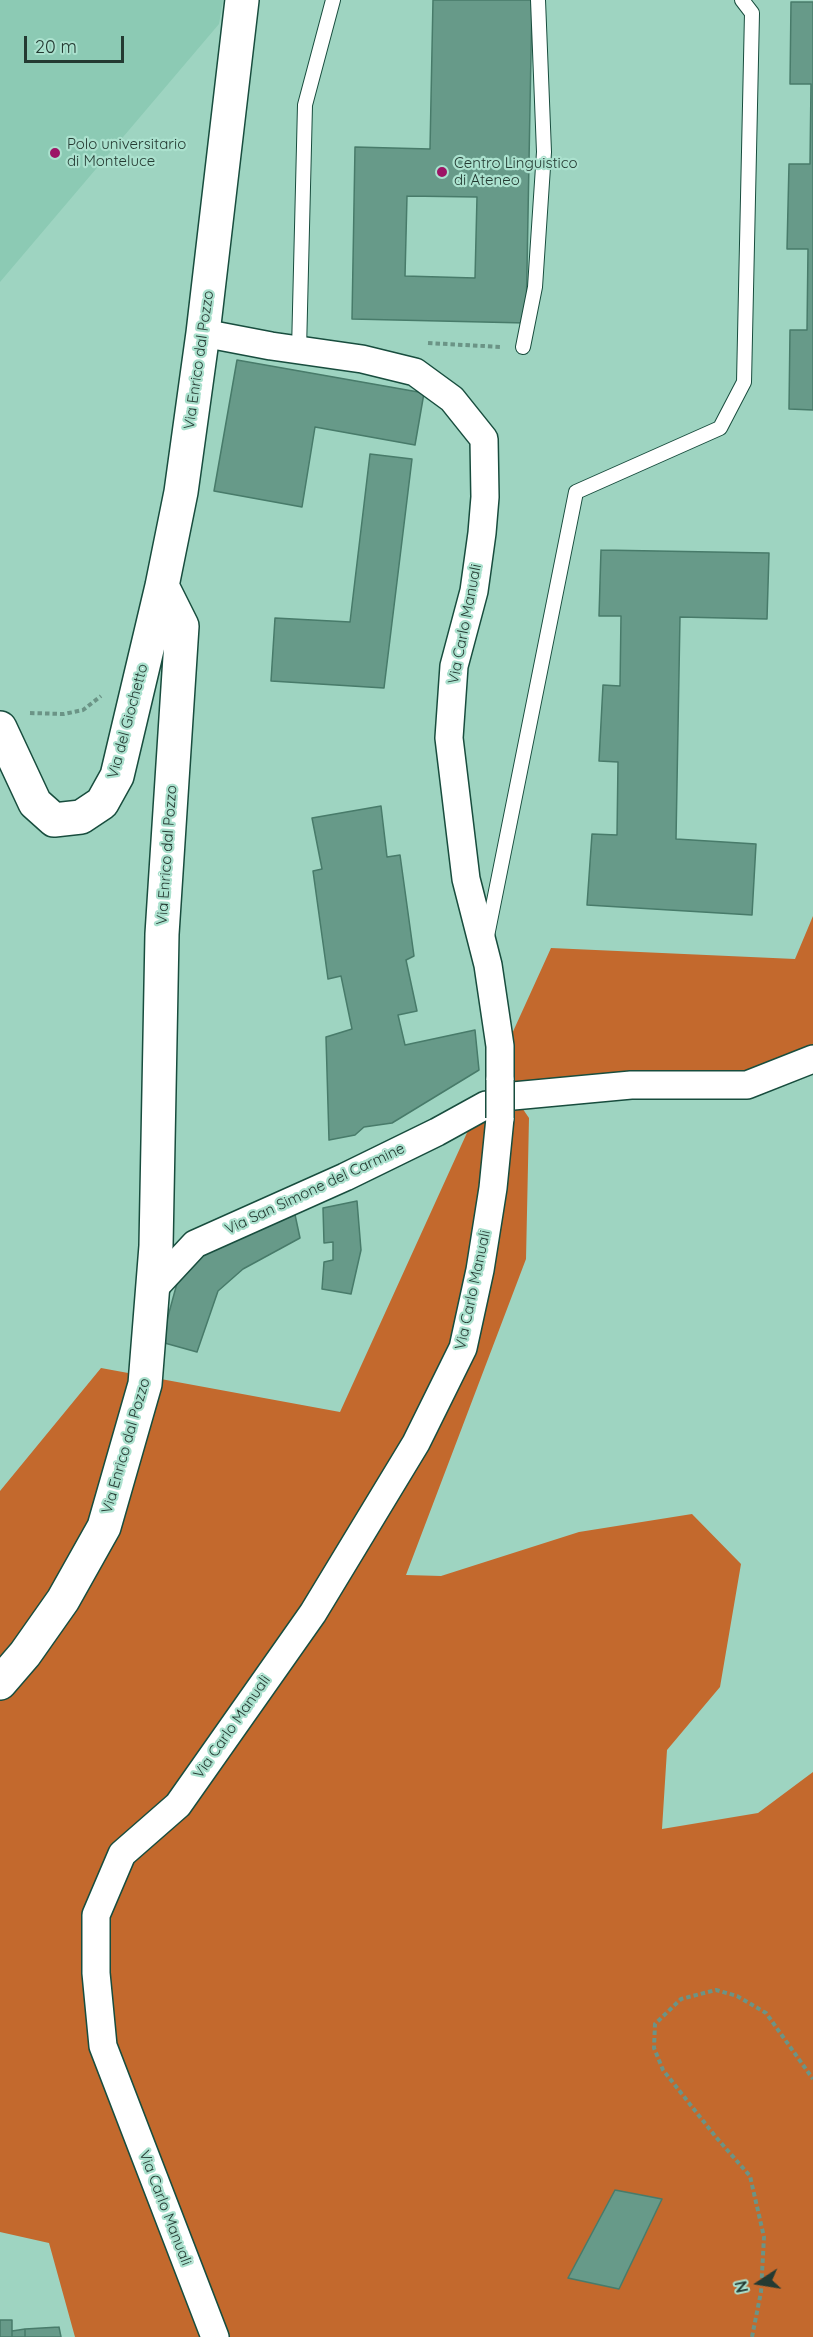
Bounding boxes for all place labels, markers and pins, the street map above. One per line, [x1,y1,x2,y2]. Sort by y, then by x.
place label: Polo universitario di Monteluce [67,135,186,170]
marker: Polo universitario di Monteluce [48,146,62,160]
place label: Centro Linguistico di Ateneo [454,154,578,189]
marker: Centro Linguistico di Ateneo [435,165,449,179]

